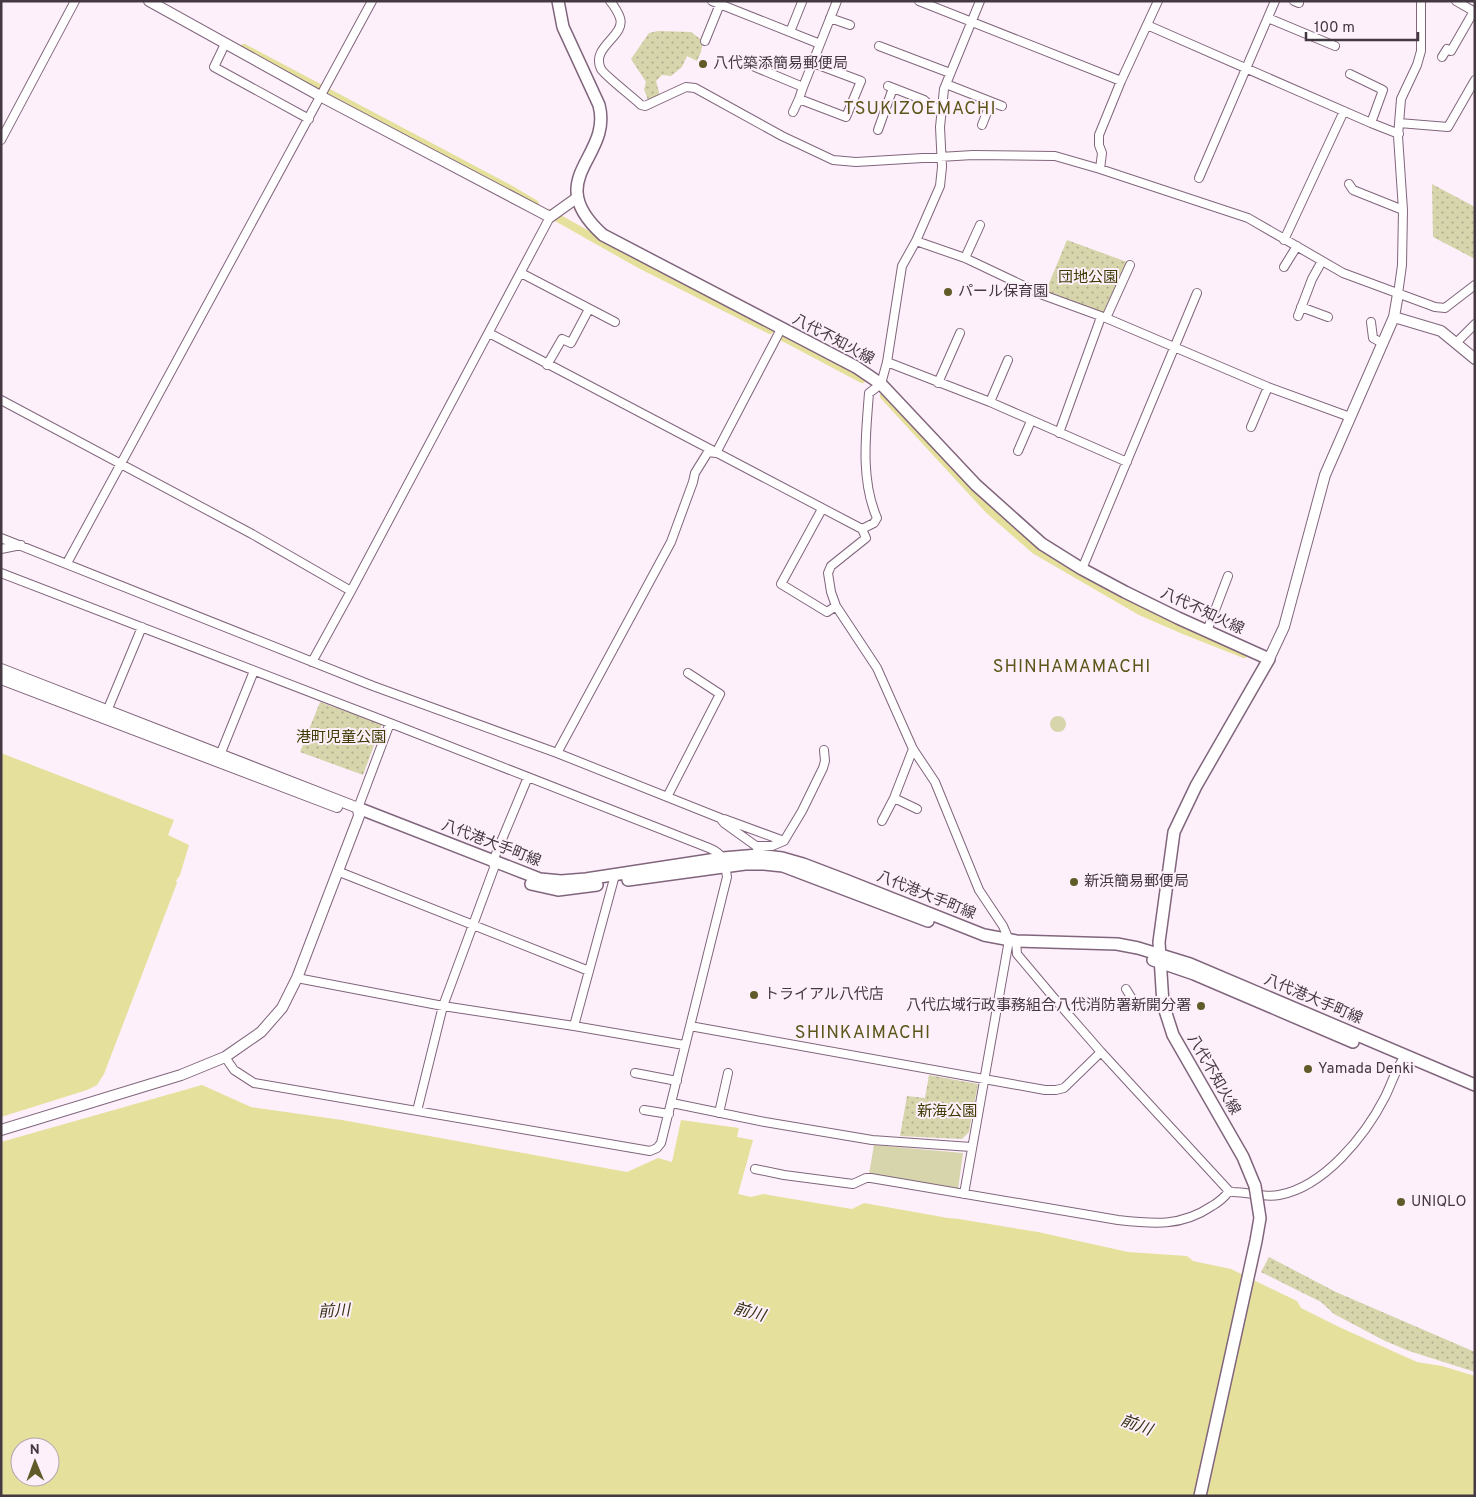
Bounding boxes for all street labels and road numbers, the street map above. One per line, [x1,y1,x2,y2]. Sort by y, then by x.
street label: 八代不知火線 [789,310,878,370]
street label: 八代不知火線 [1157,583,1247,640]
street label: 八代港大手町線 [439,815,544,872]
street label: 八代港大手町線 [874,867,979,924]
street label: 八代港大手町線 [1261,970,1365,1029]
street label: 八代不知火線 [1182,1031,1245,1119]

